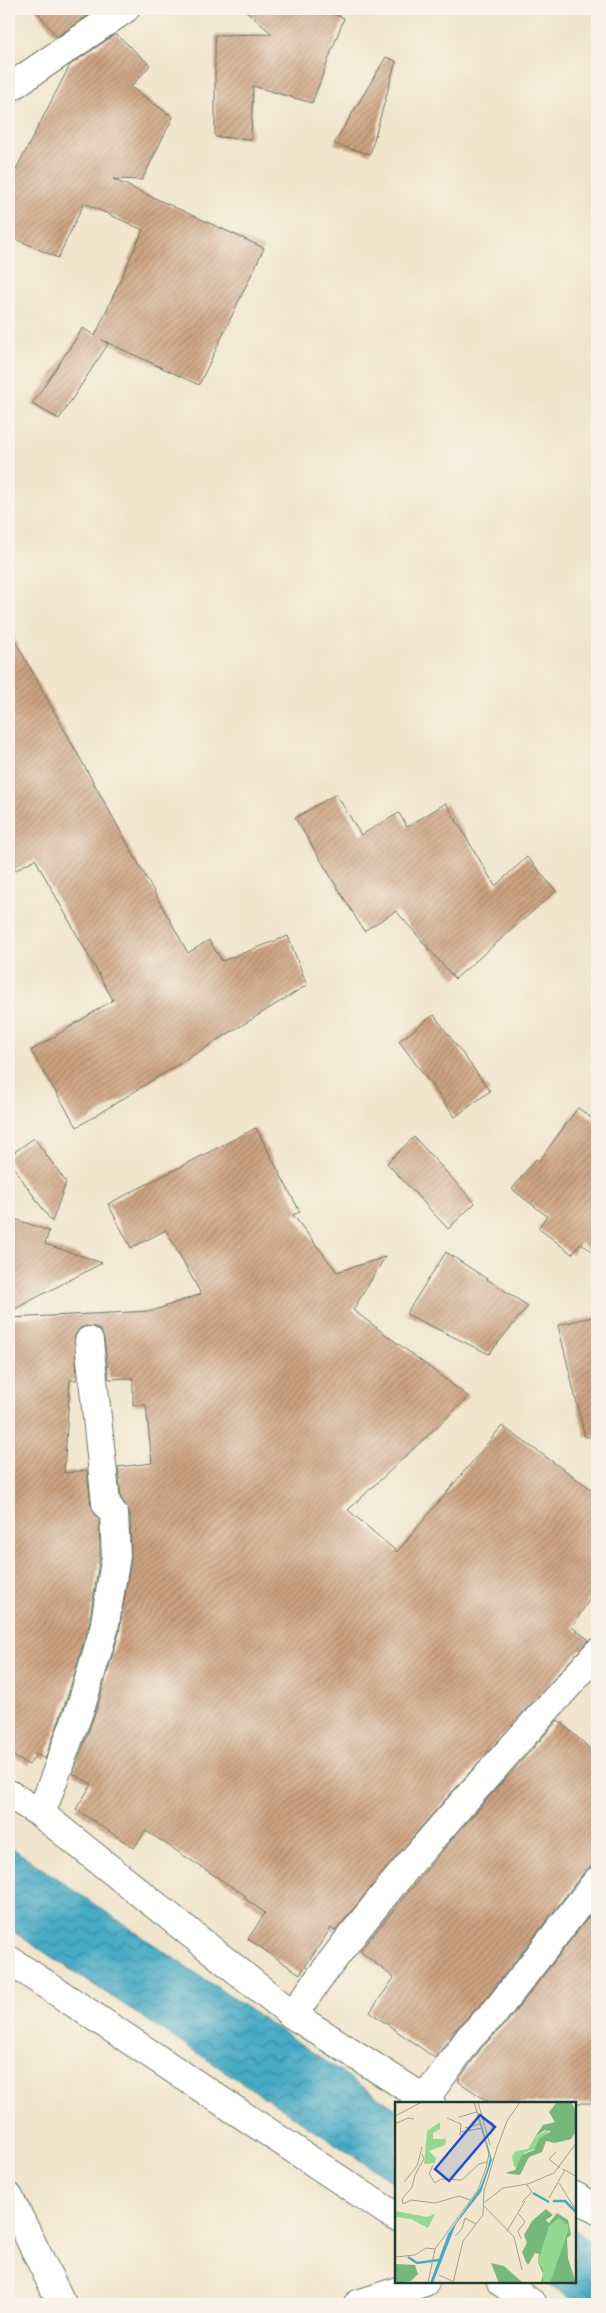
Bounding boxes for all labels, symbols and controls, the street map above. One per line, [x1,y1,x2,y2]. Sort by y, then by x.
inset map [395,2102,576,2283]

